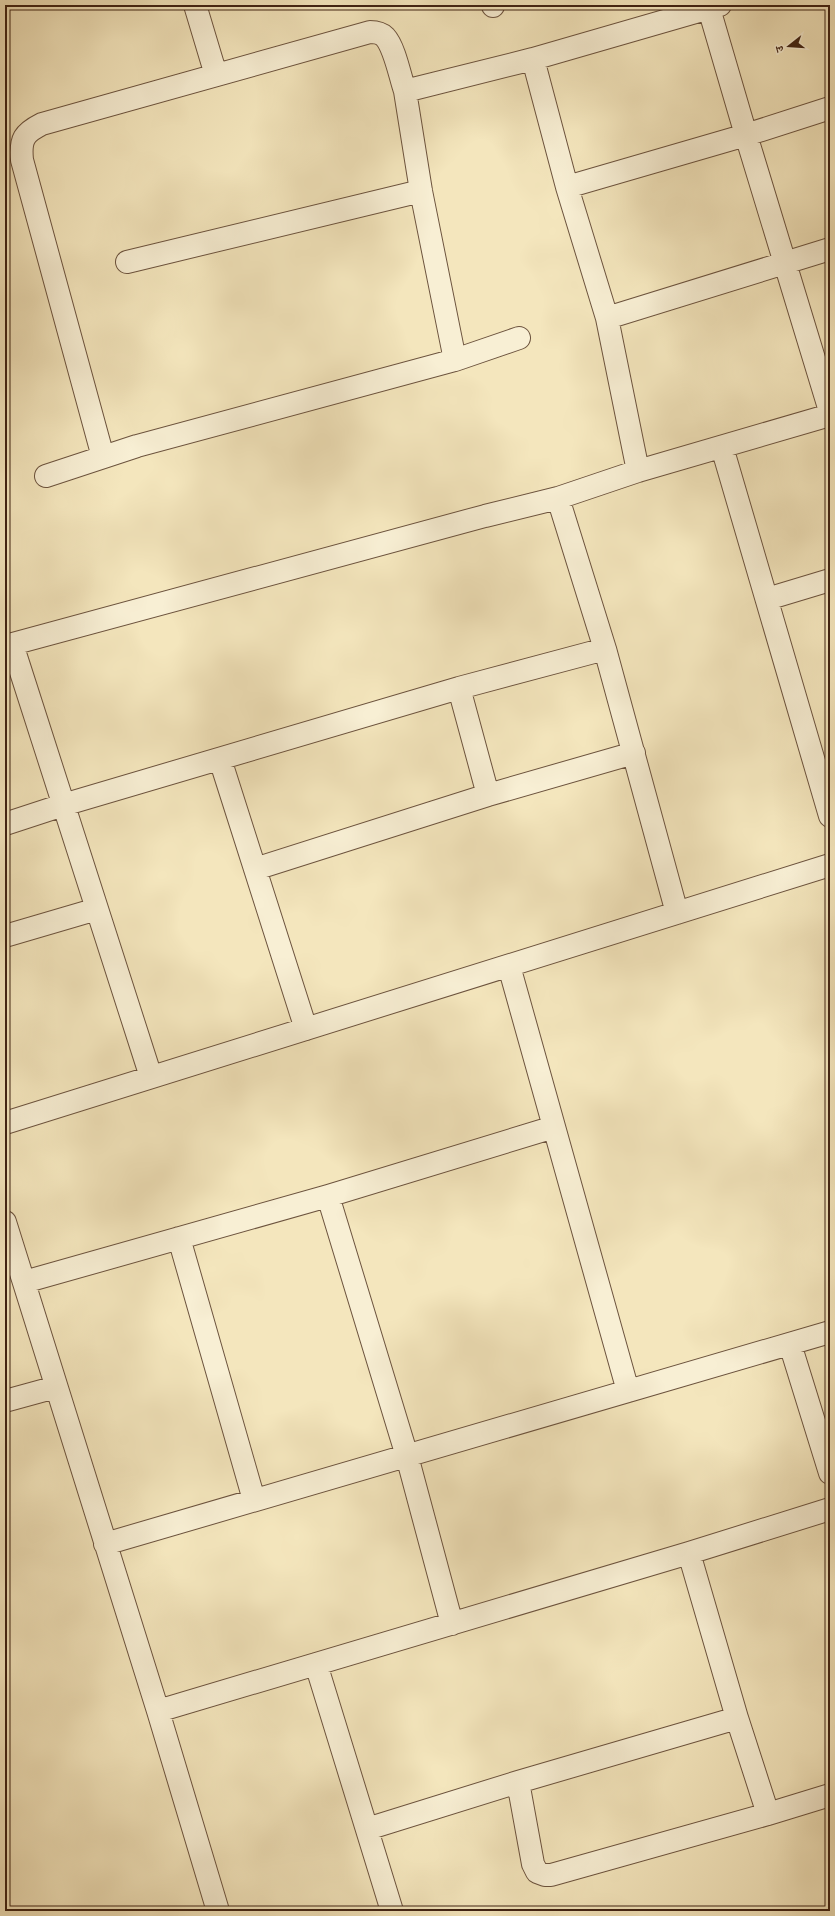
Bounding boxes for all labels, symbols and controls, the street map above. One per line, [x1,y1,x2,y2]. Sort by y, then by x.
north arrow [769,26,809,66]
text: उ [772,43,788,54]

